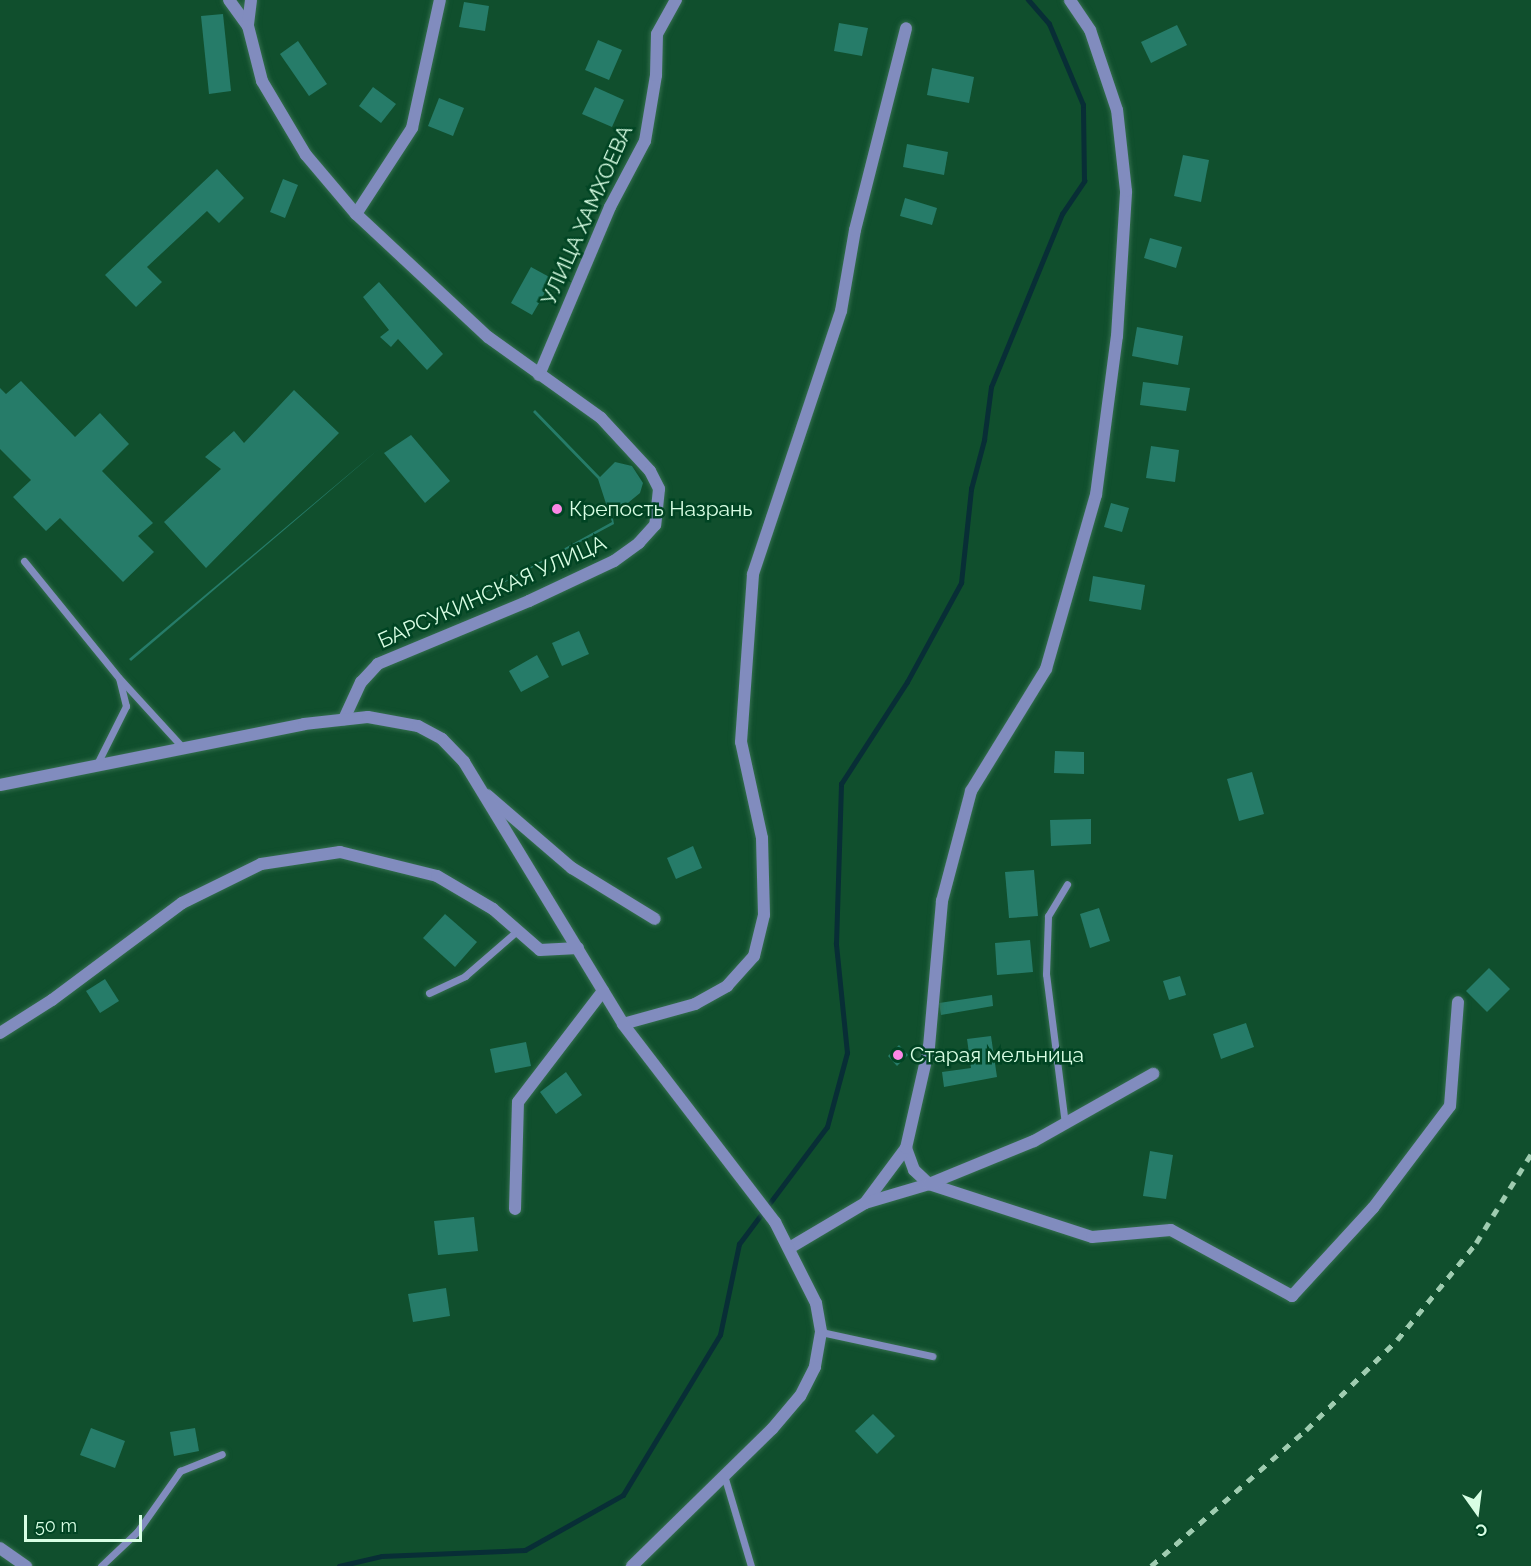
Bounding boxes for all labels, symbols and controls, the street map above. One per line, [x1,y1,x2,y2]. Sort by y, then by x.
street label: УЛИЦА ХАМХОЕВА [536,121,638,309]
place label: Крепость Назрань [569,496,753,522]
marker: Крепость Назрань [550,502,564,516]
street label: БАРСУКИНСКАЯ УЛИЦА [374,530,610,654]
place label: Старая мельница [910,1042,1084,1068]
marker: Старая мельница [891,1048,905,1062]
north arrow [1447,1482,1507,1542]
scale bar [27,1503,146,1541]
text: 50 m [35,1515,77,1536]
text: С [1474,1519,1489,1540]

